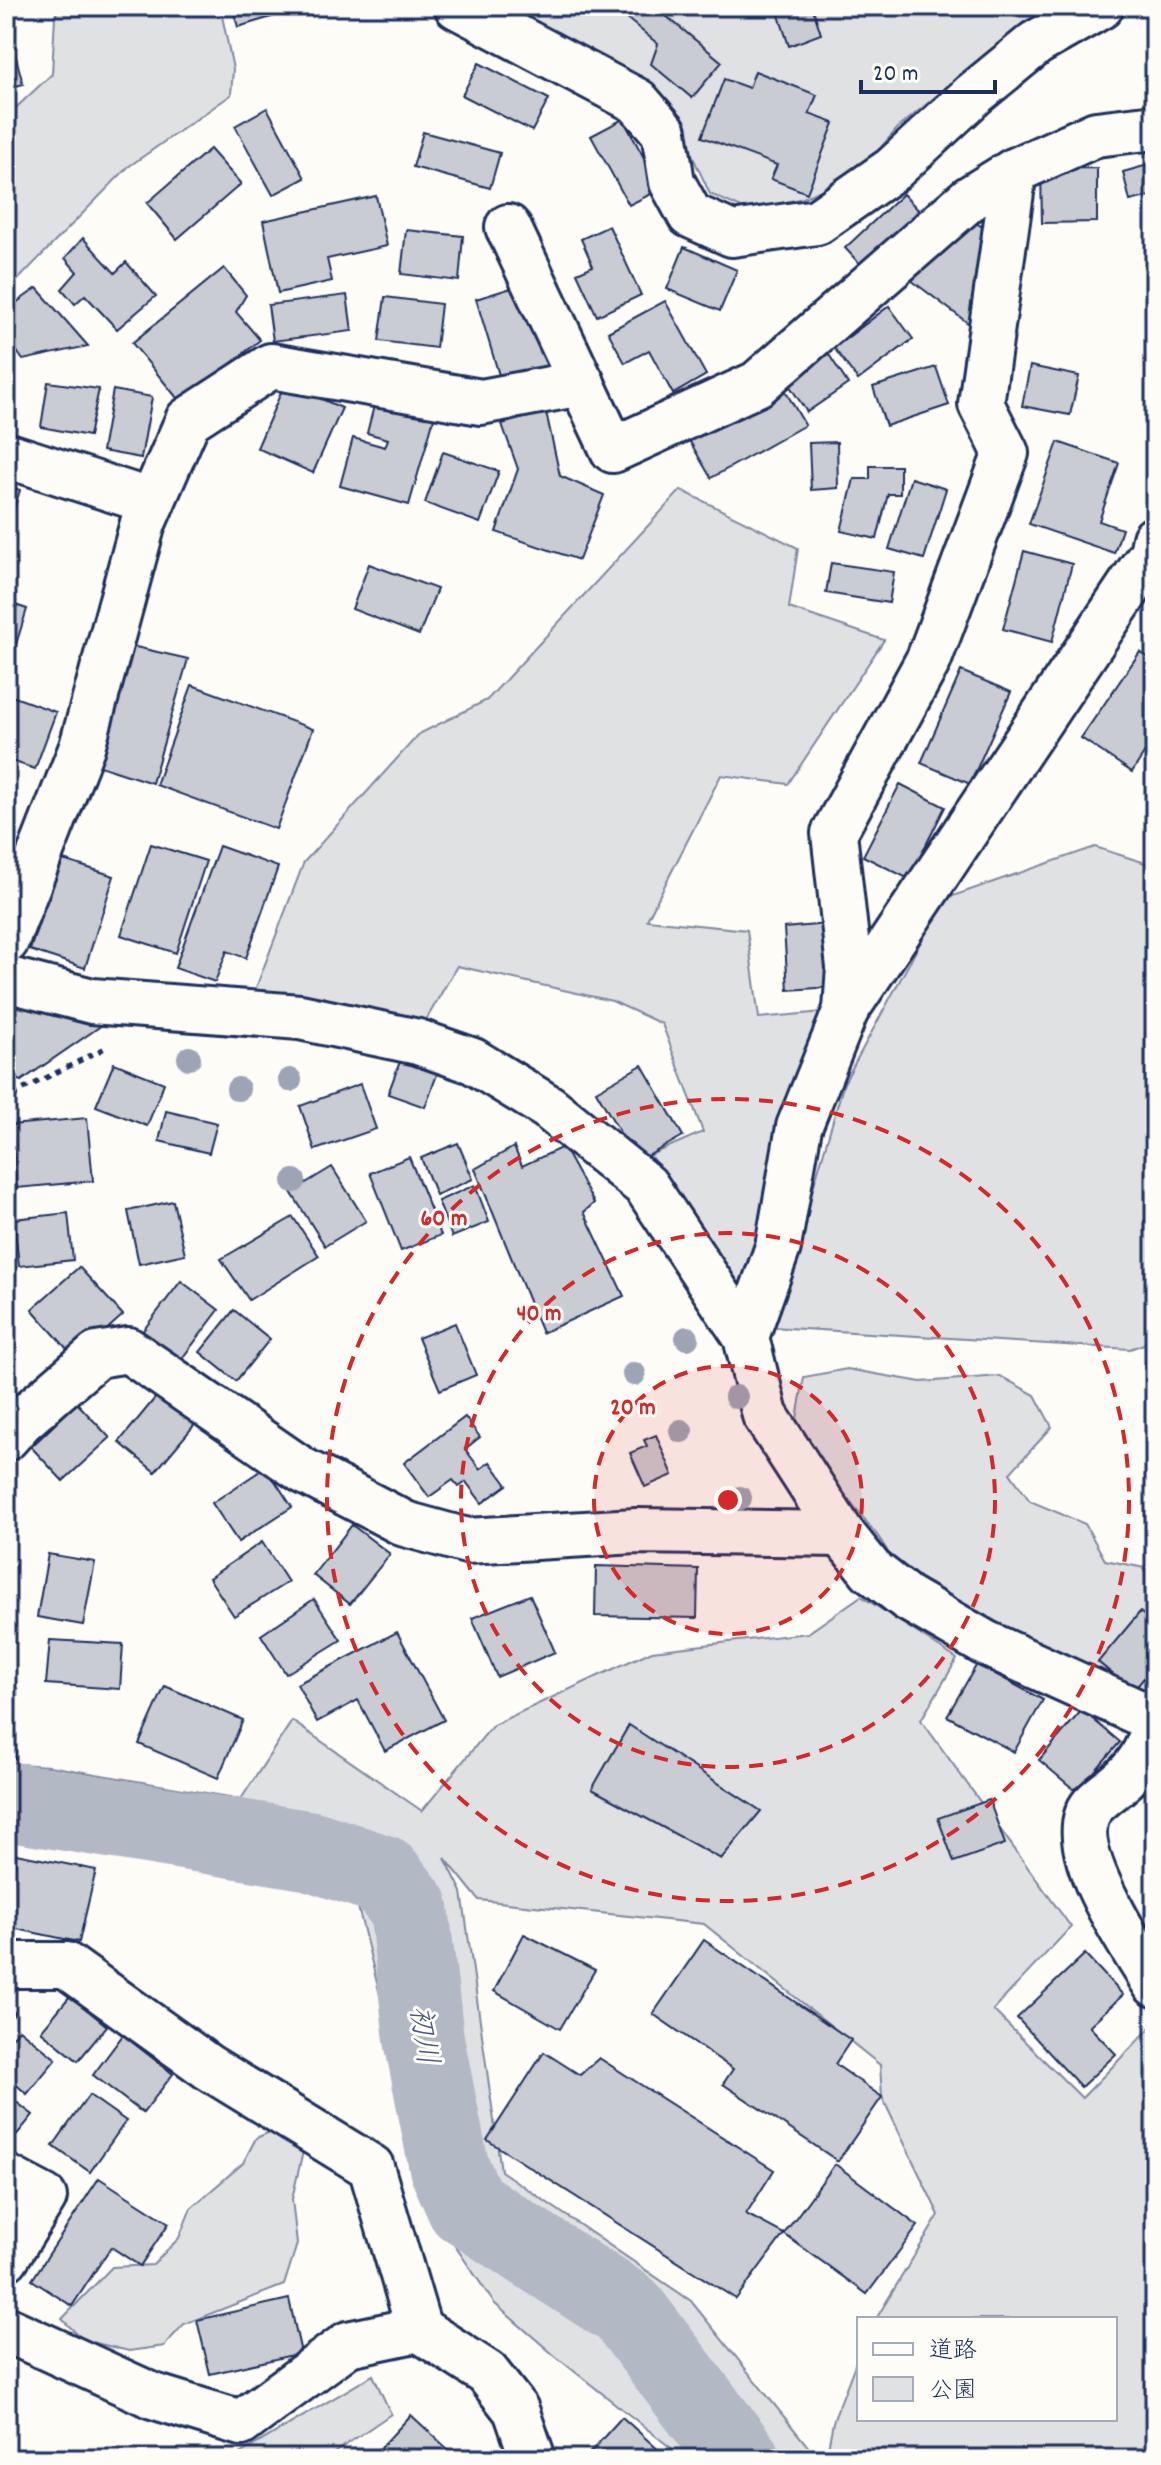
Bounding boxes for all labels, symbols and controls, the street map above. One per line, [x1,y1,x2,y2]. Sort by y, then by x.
scale bar [861,44,995,94]
text: 20 m [873,58,919,92]
text: 60 m [421,1203,467,1237]
text: 40 m [516,1298,562,1332]
text: 20 m [610,1392,656,1426]
centre of rings [714,1486,742,1514]
water label: 初川 [395,2003,446,2069]
legend [857,2317,1117,2421]
text: 道路 [929,2335,977,2369]
text: 公園 [929,2375,977,2409]

